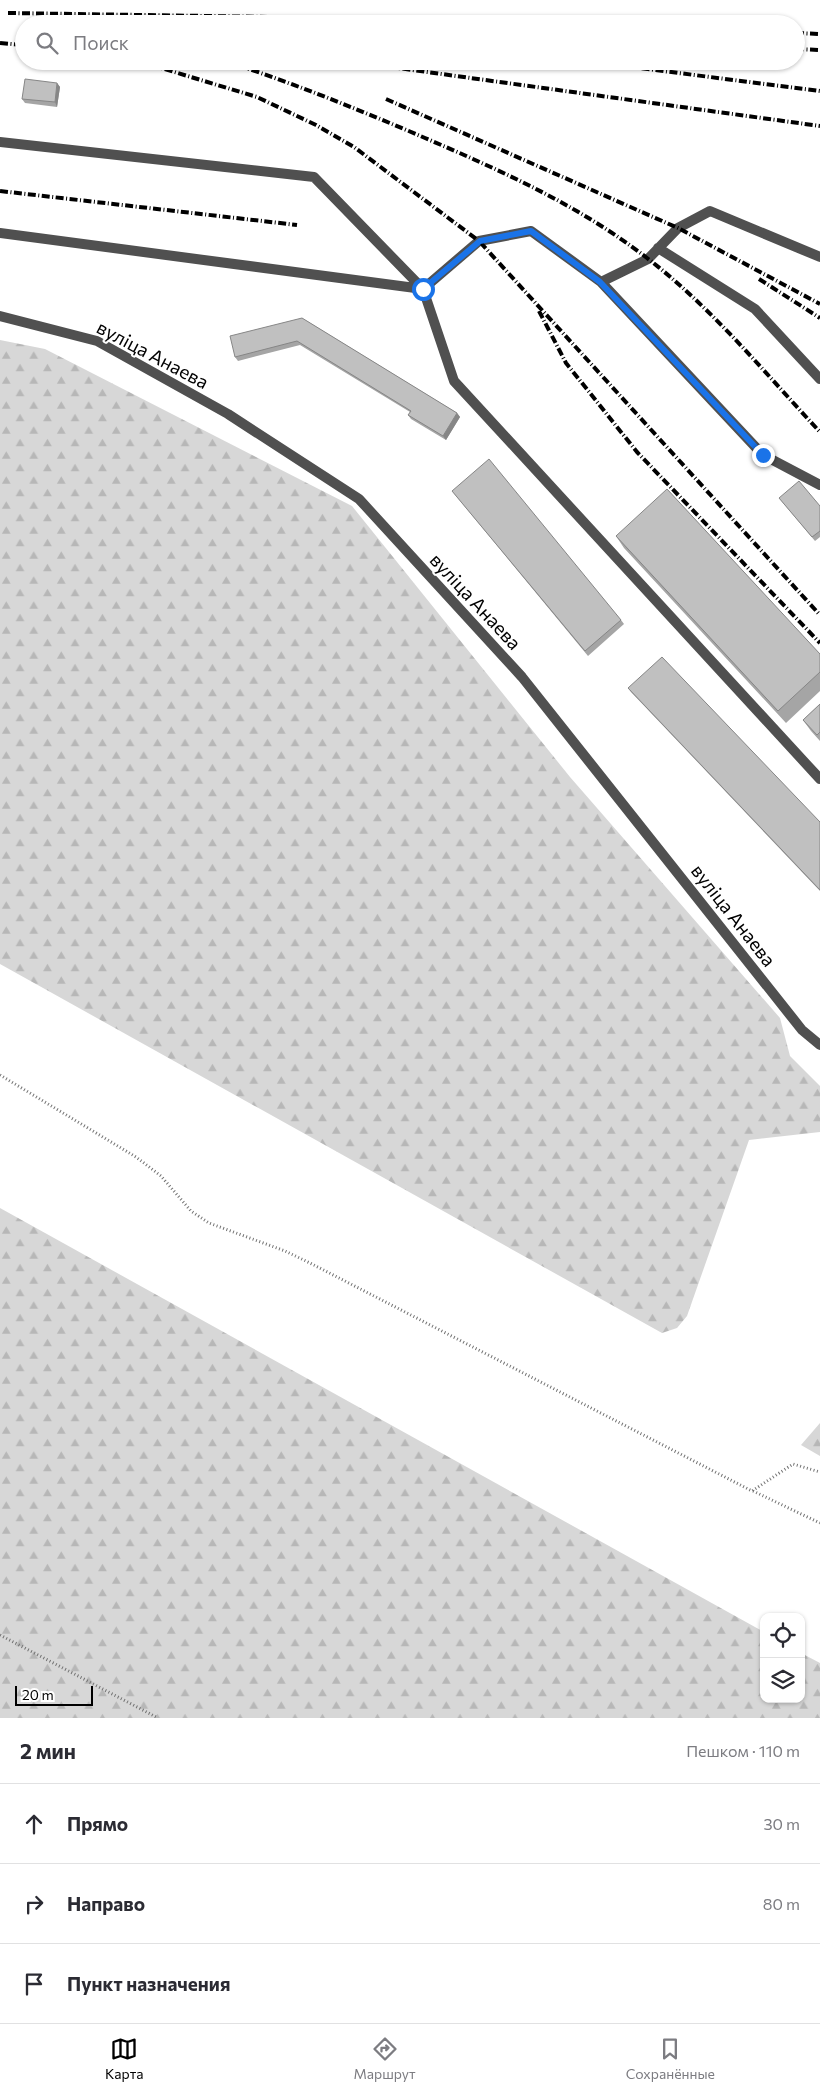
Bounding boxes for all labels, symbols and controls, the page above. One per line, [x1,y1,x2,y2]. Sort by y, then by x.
search box [15,15,805,70]
icon: search [33,29,61,57]
text: Поиск [73,31,129,54]
route start [412,278,435,301]
street label: вуліца Анаева [93,315,213,393]
route end [752,444,775,467]
street label: вуліца Анаева [426,548,526,654]
street label: вуліца Анаева [687,859,781,971]
map controls [760,1613,805,1703]
button: locate [760,1613,805,1658]
button: layers [760,1658,805,1703]
scale bar [15,1683,92,1706]
text: 20 m [22,1686,54,1703]
text: 2 мин [20,1738,76,1763]
text: Пешком · 110 m [686,1741,800,1760]
icon: ahead [20,1810,48,1838]
text: Прямо [67,1812,128,1835]
text: 30 m [763,1814,800,1833]
icon: right [20,1890,48,1918]
text: Направо [67,1892,145,1915]
text: 80 m [763,1894,800,1913]
icon: arrive [20,1970,48,1998]
text: Пункт назначения [67,1972,230,1995]
tab: Карта [105,2035,144,2082]
tab: Маршрут [354,2035,416,2082]
tab: Сохранённые [626,2035,715,2082]

